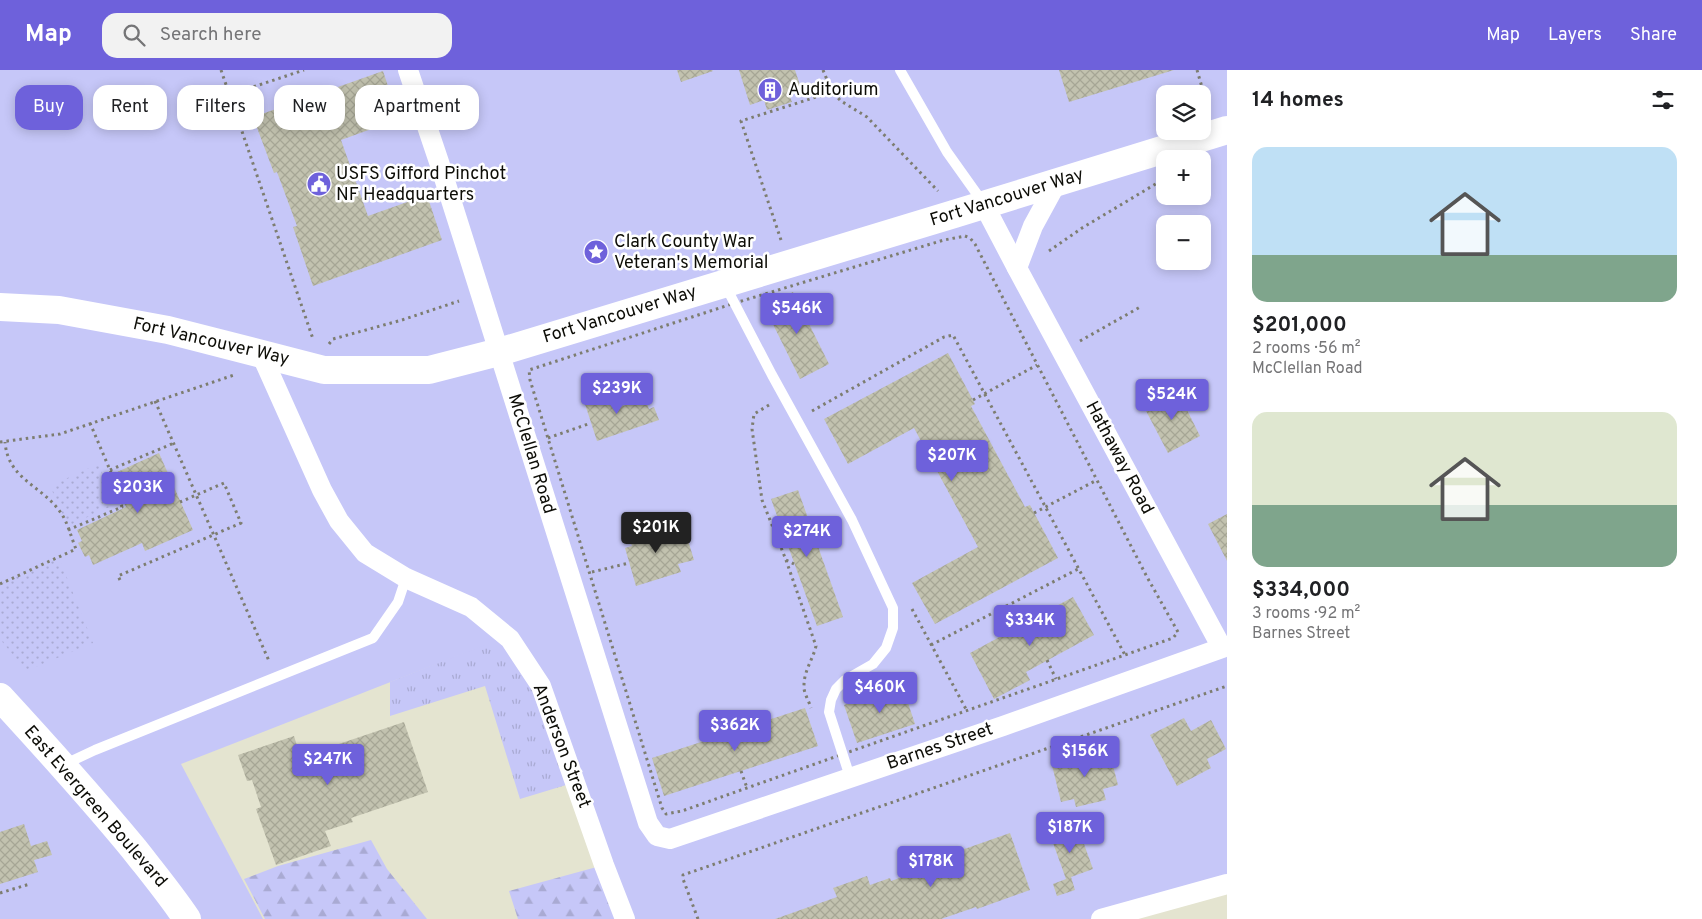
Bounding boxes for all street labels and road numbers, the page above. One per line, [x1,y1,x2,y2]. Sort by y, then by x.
street label: Fort Vancouver Way [927,164,1087,232]
street label: Fort Vancouver Way [540,281,700,349]
street label: Fort Vancouver Way [131,313,291,371]
street label: McClellan Road [502,391,560,517]
street label: Hathaway Road [1080,398,1158,518]
street label: Anderson Street [527,680,595,812]
street label: Barnes Street [884,718,996,776]
street label: East Evergreen Boulevard [18,721,172,893]

